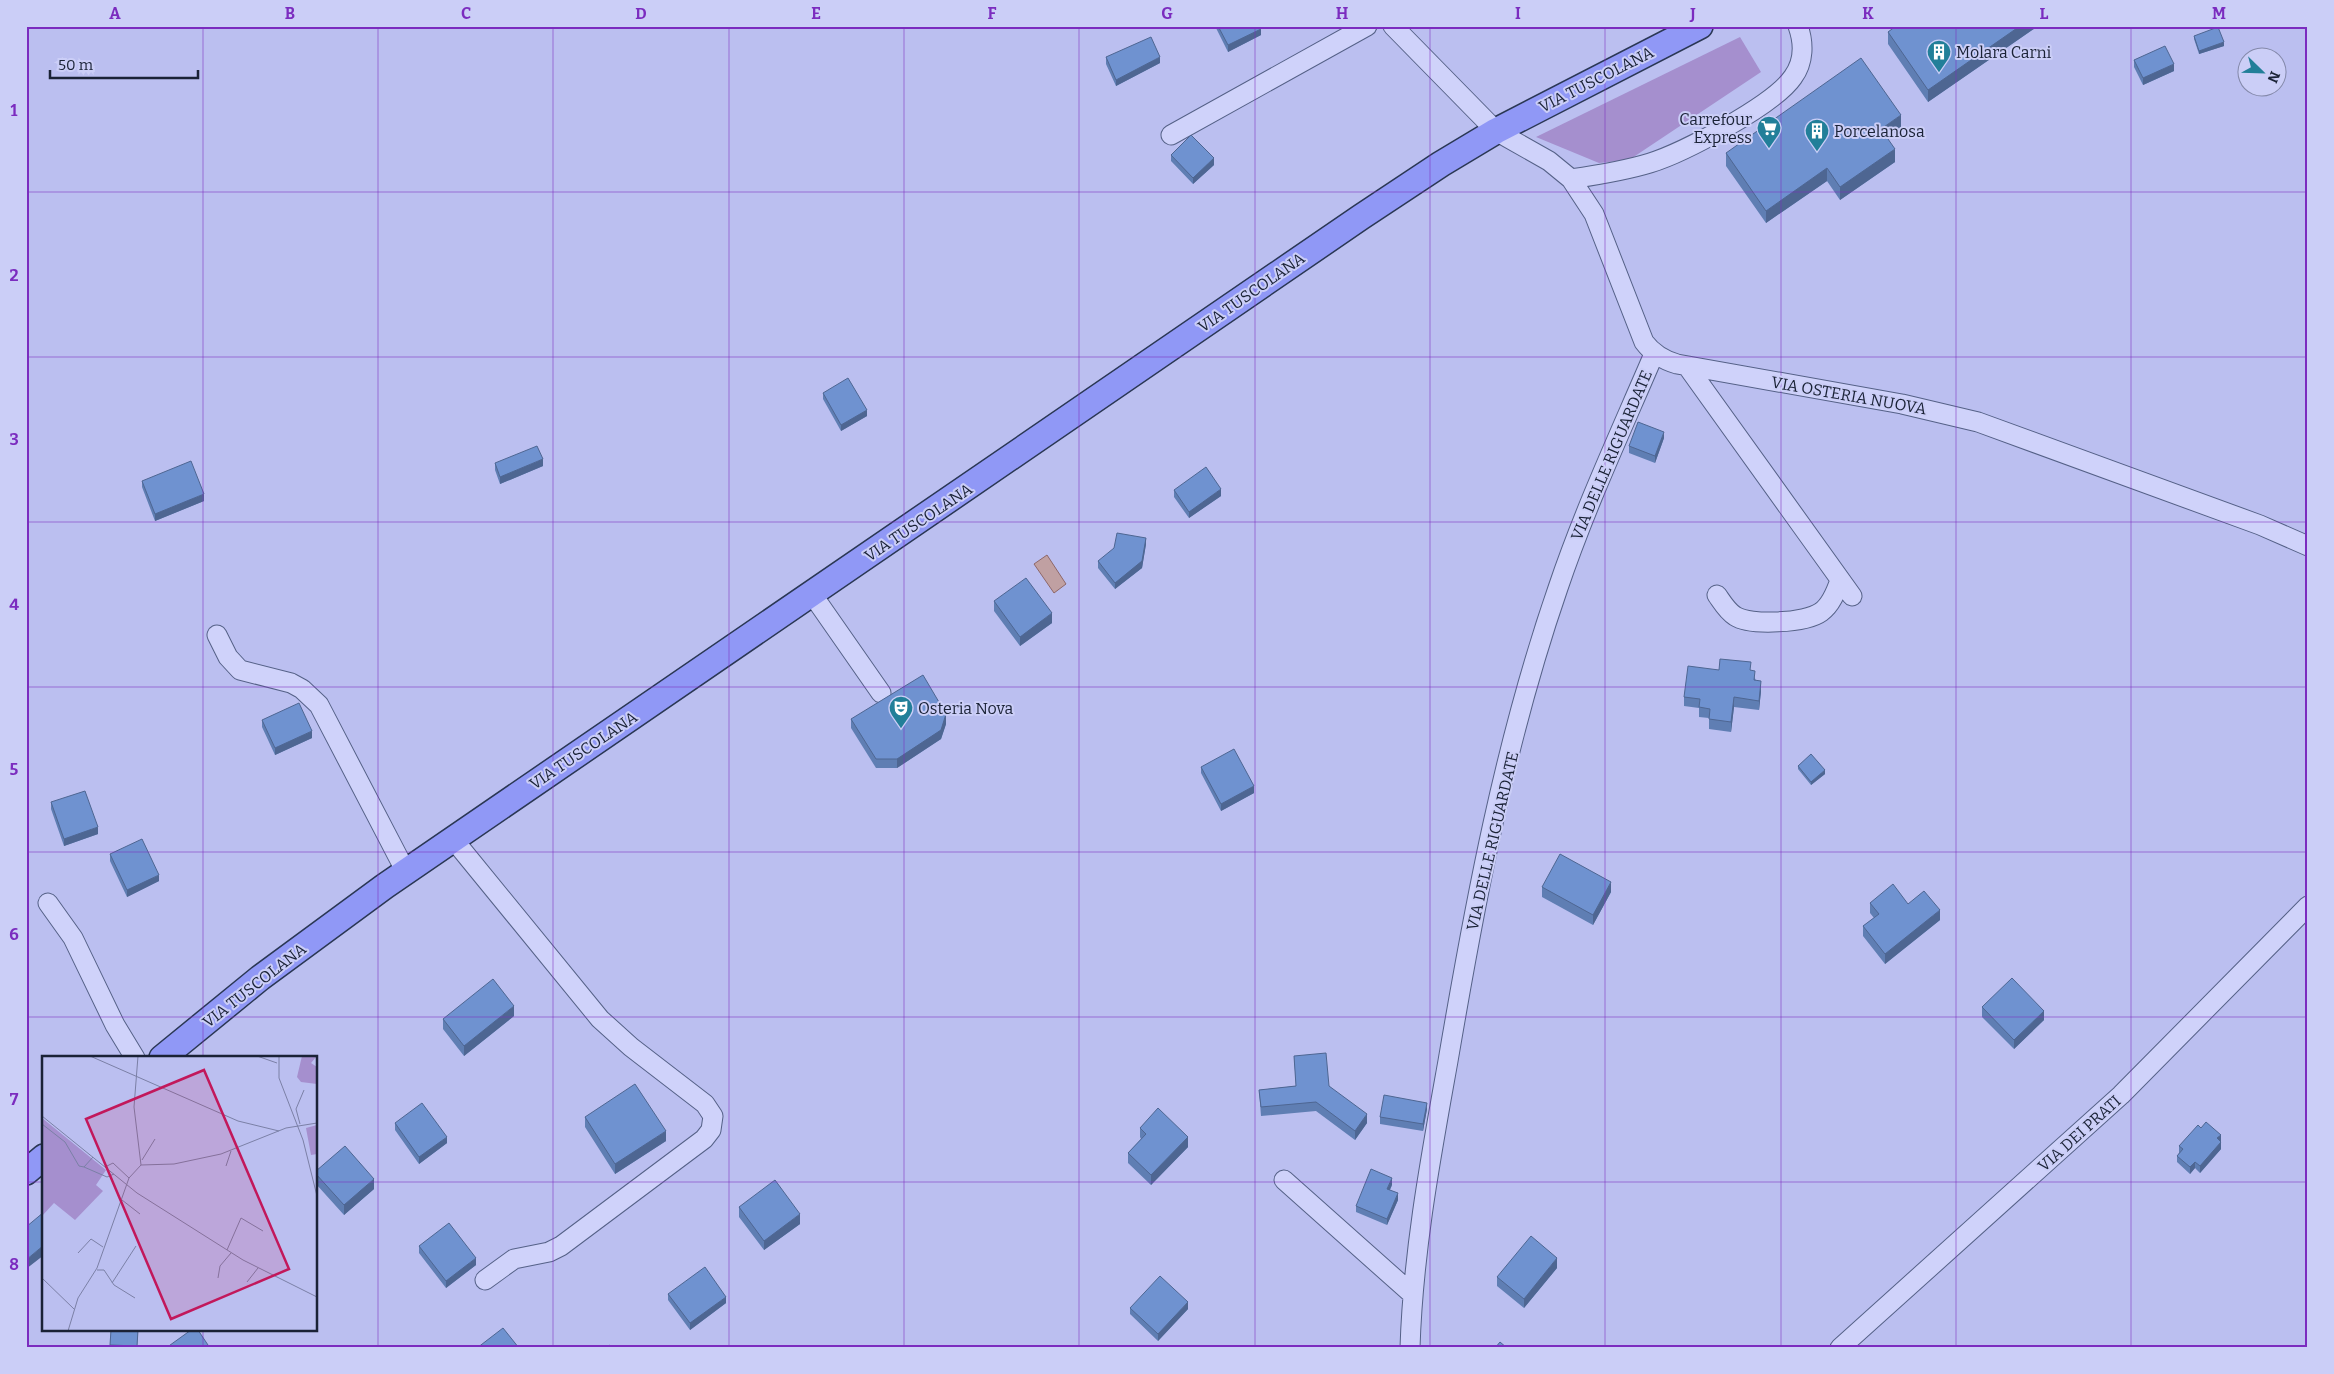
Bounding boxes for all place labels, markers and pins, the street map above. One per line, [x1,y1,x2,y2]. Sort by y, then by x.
building icon: Molara Carni [1926,39,1952,73]
place label: Molara Carni [1956,43,2052,62]
place label: Carrefour Express [1679,110,1752,147]
supermarket icon: Carrefour Express [1756,115,1782,149]
building icon: Porcelanosa [1804,118,1830,152]
place label: Porcelanosa [1834,122,1925,141]
theatre icon: Osteria Nova [888,695,914,729]
place label: Osteria Nova [918,699,1014,718]

